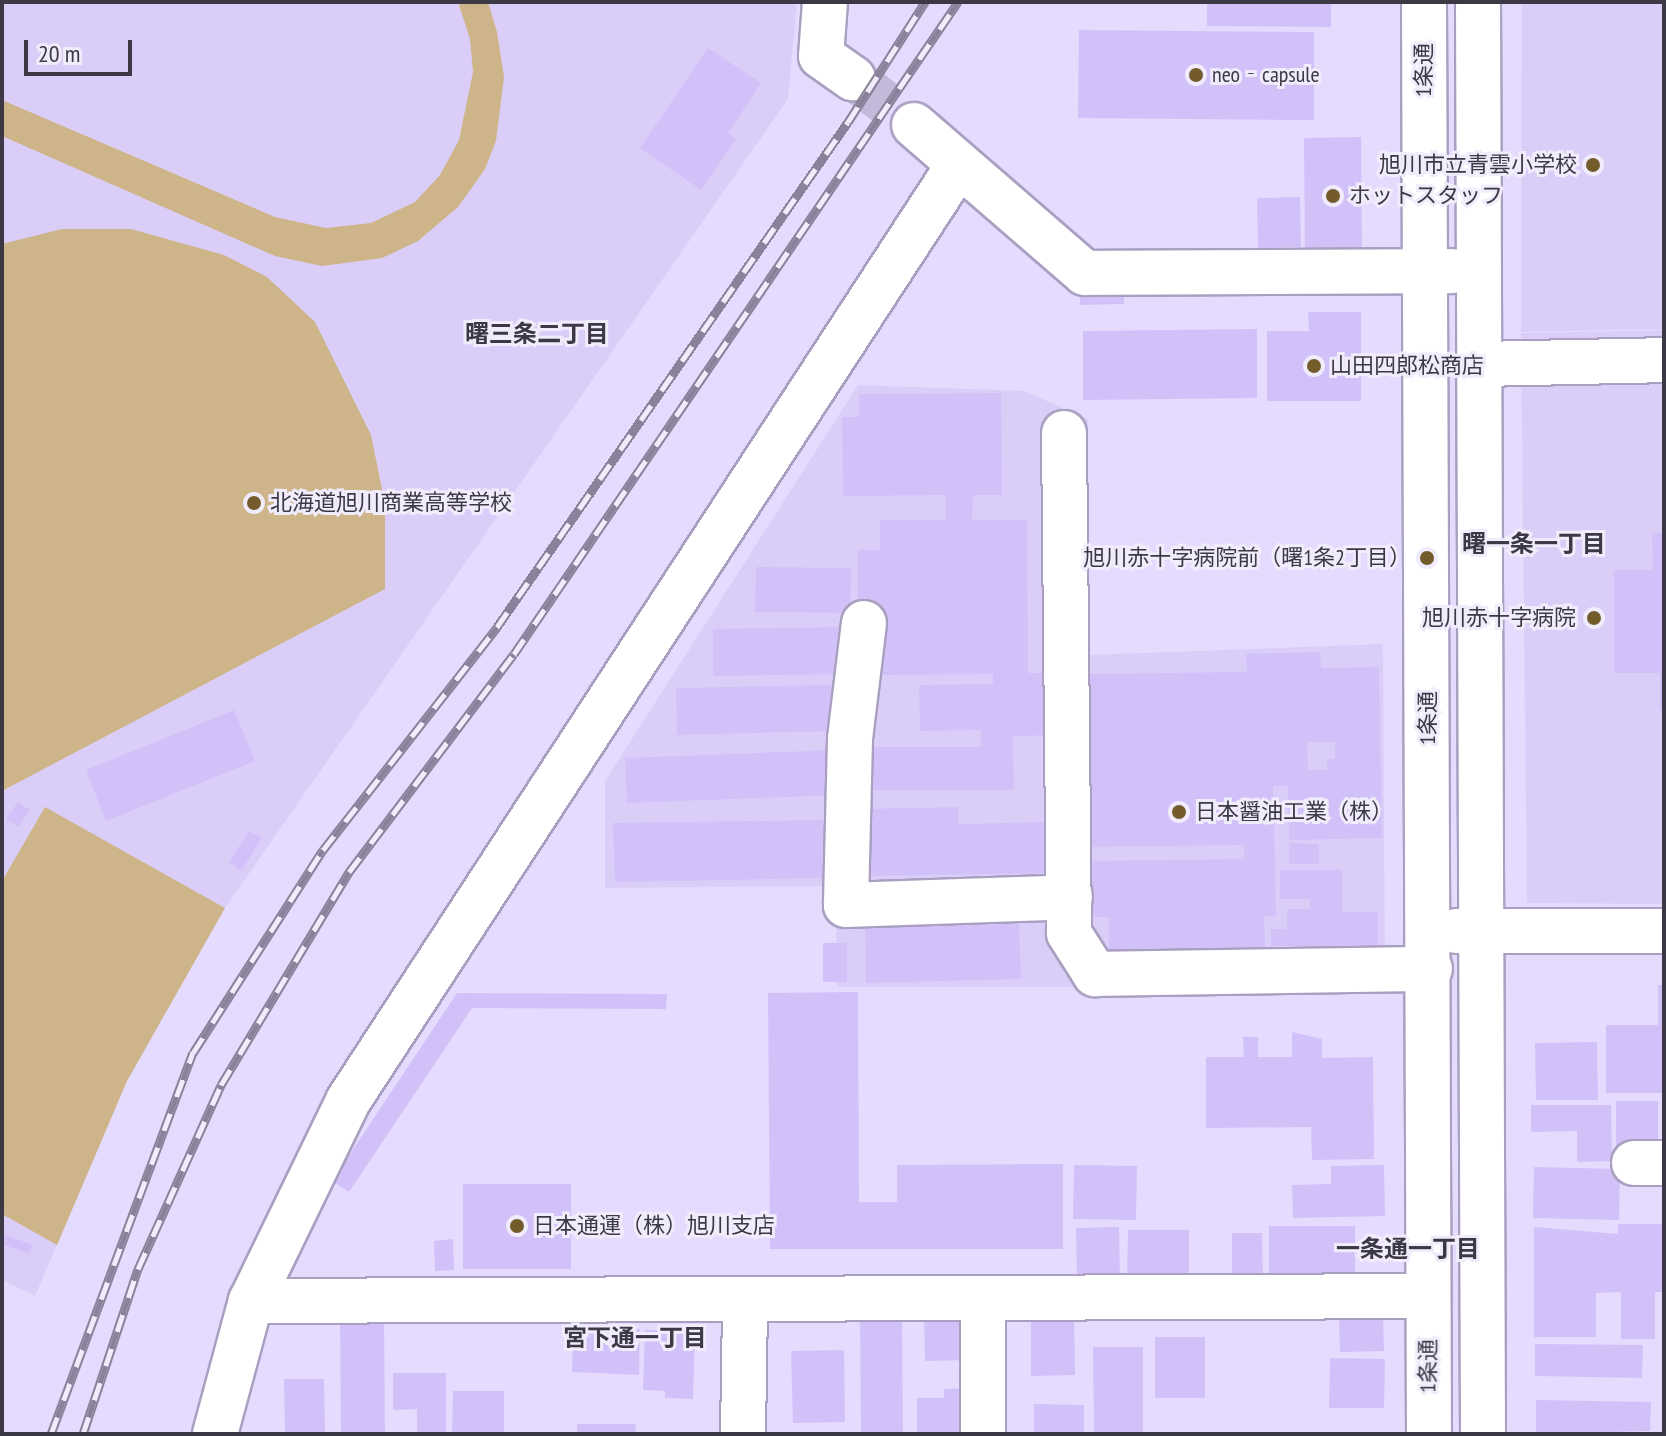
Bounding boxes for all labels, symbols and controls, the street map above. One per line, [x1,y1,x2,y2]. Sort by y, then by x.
scale bar [28,24,136,74]
text: 20 m [38,38,80,69]
street label: 1条通 [1411,43,1437,97]
place label: neo‐capsule [1212,62,1319,88]
marker: neo‐capsule [1187,66,1205,84]
place label: 旭川市立青雲小学校 [1379,152,1577,178]
marker: 旭川市立青雲小学校 [1584,156,1602,174]
place label: ホットスタッフ [1349,183,1503,209]
marker: ホットスタッフ [1324,187,1342,205]
district label: 曙三条二丁目 [465,320,609,348]
place label: 山田四郎松商店 [1330,353,1484,379]
marker: 山田四郎松商店 [1305,357,1323,375]
place label: 北海道旭川商業高等学校 [270,490,512,516]
marker: 北海道旭川商業高等学校 [245,494,263,512]
district label: 曙一条一丁目 [1462,530,1606,558]
place label: 旭川赤十字病院前（曙1条2丁目） [1083,545,1411,571]
marker: 旭川赤十字病院前（曙1条2丁目） [1418,549,1436,567]
place label: 旭川赤十字病院 [1422,605,1576,631]
marker: 旭川赤十字病院 [1583,607,1605,629]
street label: 1条通 [1415,691,1441,745]
place label: 日本醤油工業（株） [1195,799,1393,825]
marker: 日本醤油工業（株） [1170,803,1188,821]
place label: 日本通運（株）旭川支店 [533,1213,775,1239]
marker: 日本通運（株）旭川支店 [508,1217,526,1235]
district label: 一条通一丁目 [1336,1235,1480,1263]
district label: 宮下通一丁目 [563,1324,707,1352]
street label: 1条通 [1415,1339,1441,1393]

